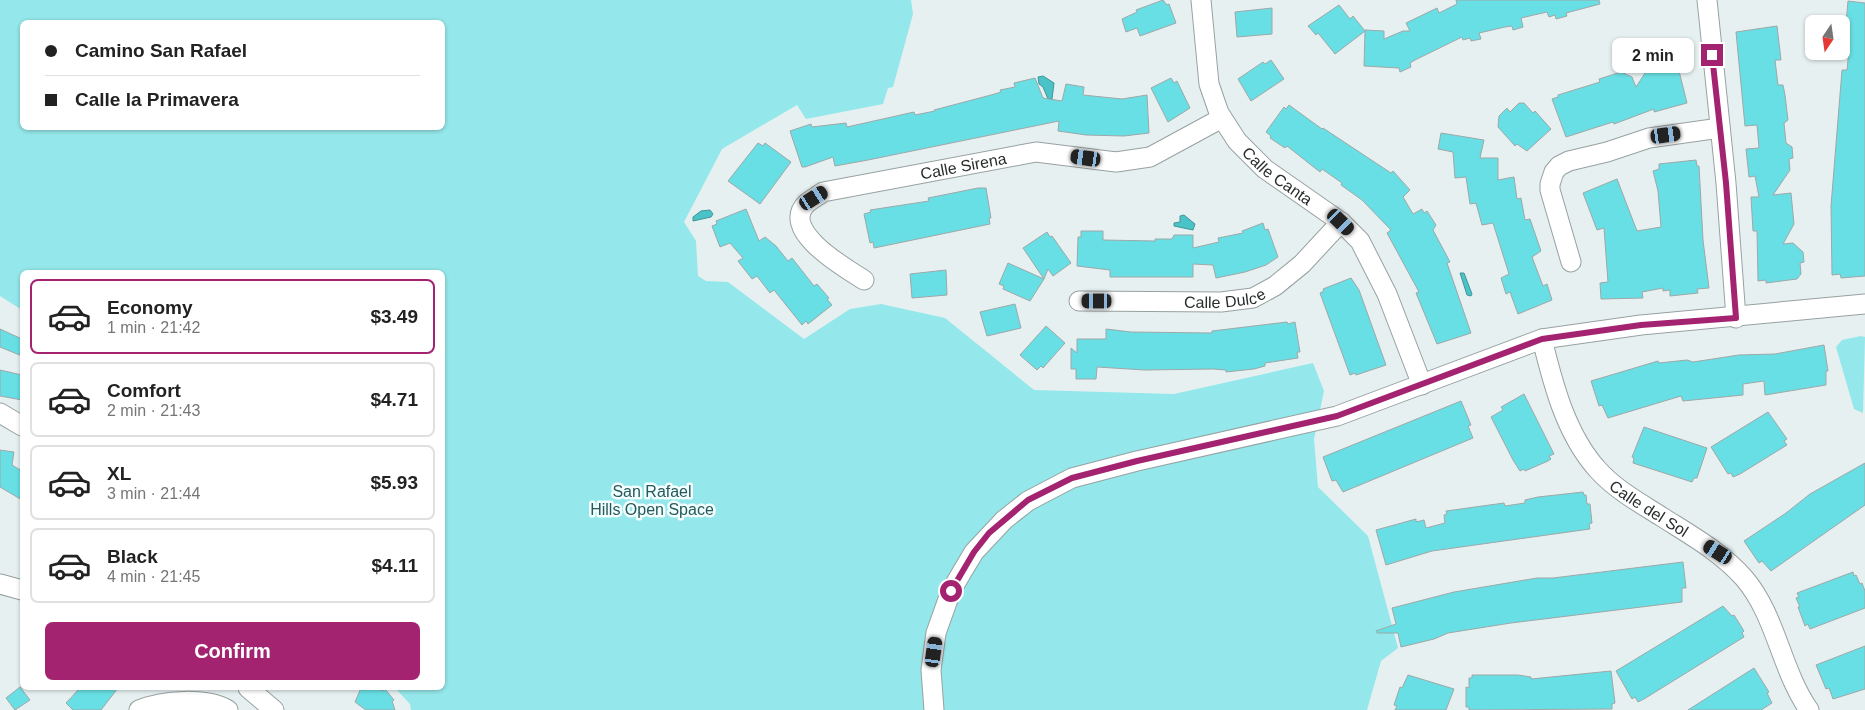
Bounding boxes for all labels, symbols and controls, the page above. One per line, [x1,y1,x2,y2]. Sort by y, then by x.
north arrow [1805,15,1850,60]
map controls [1805,15,1850,60]
callout: 2 min [1612,38,1694,72]
text: Camino San Rafael [75,40,247,61]
route end [1701,44,1723,66]
text: 2 min [1632,47,1674,64]
text: Calle la Primavera [75,89,239,110]
car [1650,125,1681,145]
street label: Calle Canta [1239,144,1316,208]
car [1070,148,1101,168]
street label: Calle Sirena [919,150,1008,183]
car [797,184,830,212]
car [1325,206,1357,238]
street label: Calle Dulce [1184,285,1269,311]
icon: car [47,294,92,339]
car [1082,294,1112,309]
text: Economy [107,297,193,318]
text: $3.49 [370,306,418,327]
text: 1 min · 21:42 [107,319,200,336]
icon: car [47,377,92,422]
text: Comfort [107,380,181,401]
text: $4.71 [370,389,418,410]
text: 2 min · 21:43 [107,402,200,419]
icon: car [47,460,92,505]
text: XL [107,463,131,484]
text: $5.93 [370,472,418,493]
street label: Calle del Sol [1606,477,1691,540]
park label: San Rafael Hills Open Space [590,483,714,518]
text: 3 min · 21:44 [107,485,200,502]
car [1701,538,1734,566]
icon: car [47,543,92,588]
text: Black [107,546,158,567]
text: $4.11 [372,555,418,576]
text: 4 min · 21:45 [107,568,200,585]
route start [940,580,962,602]
button: Confirm [45,622,420,680]
car [924,636,943,668]

